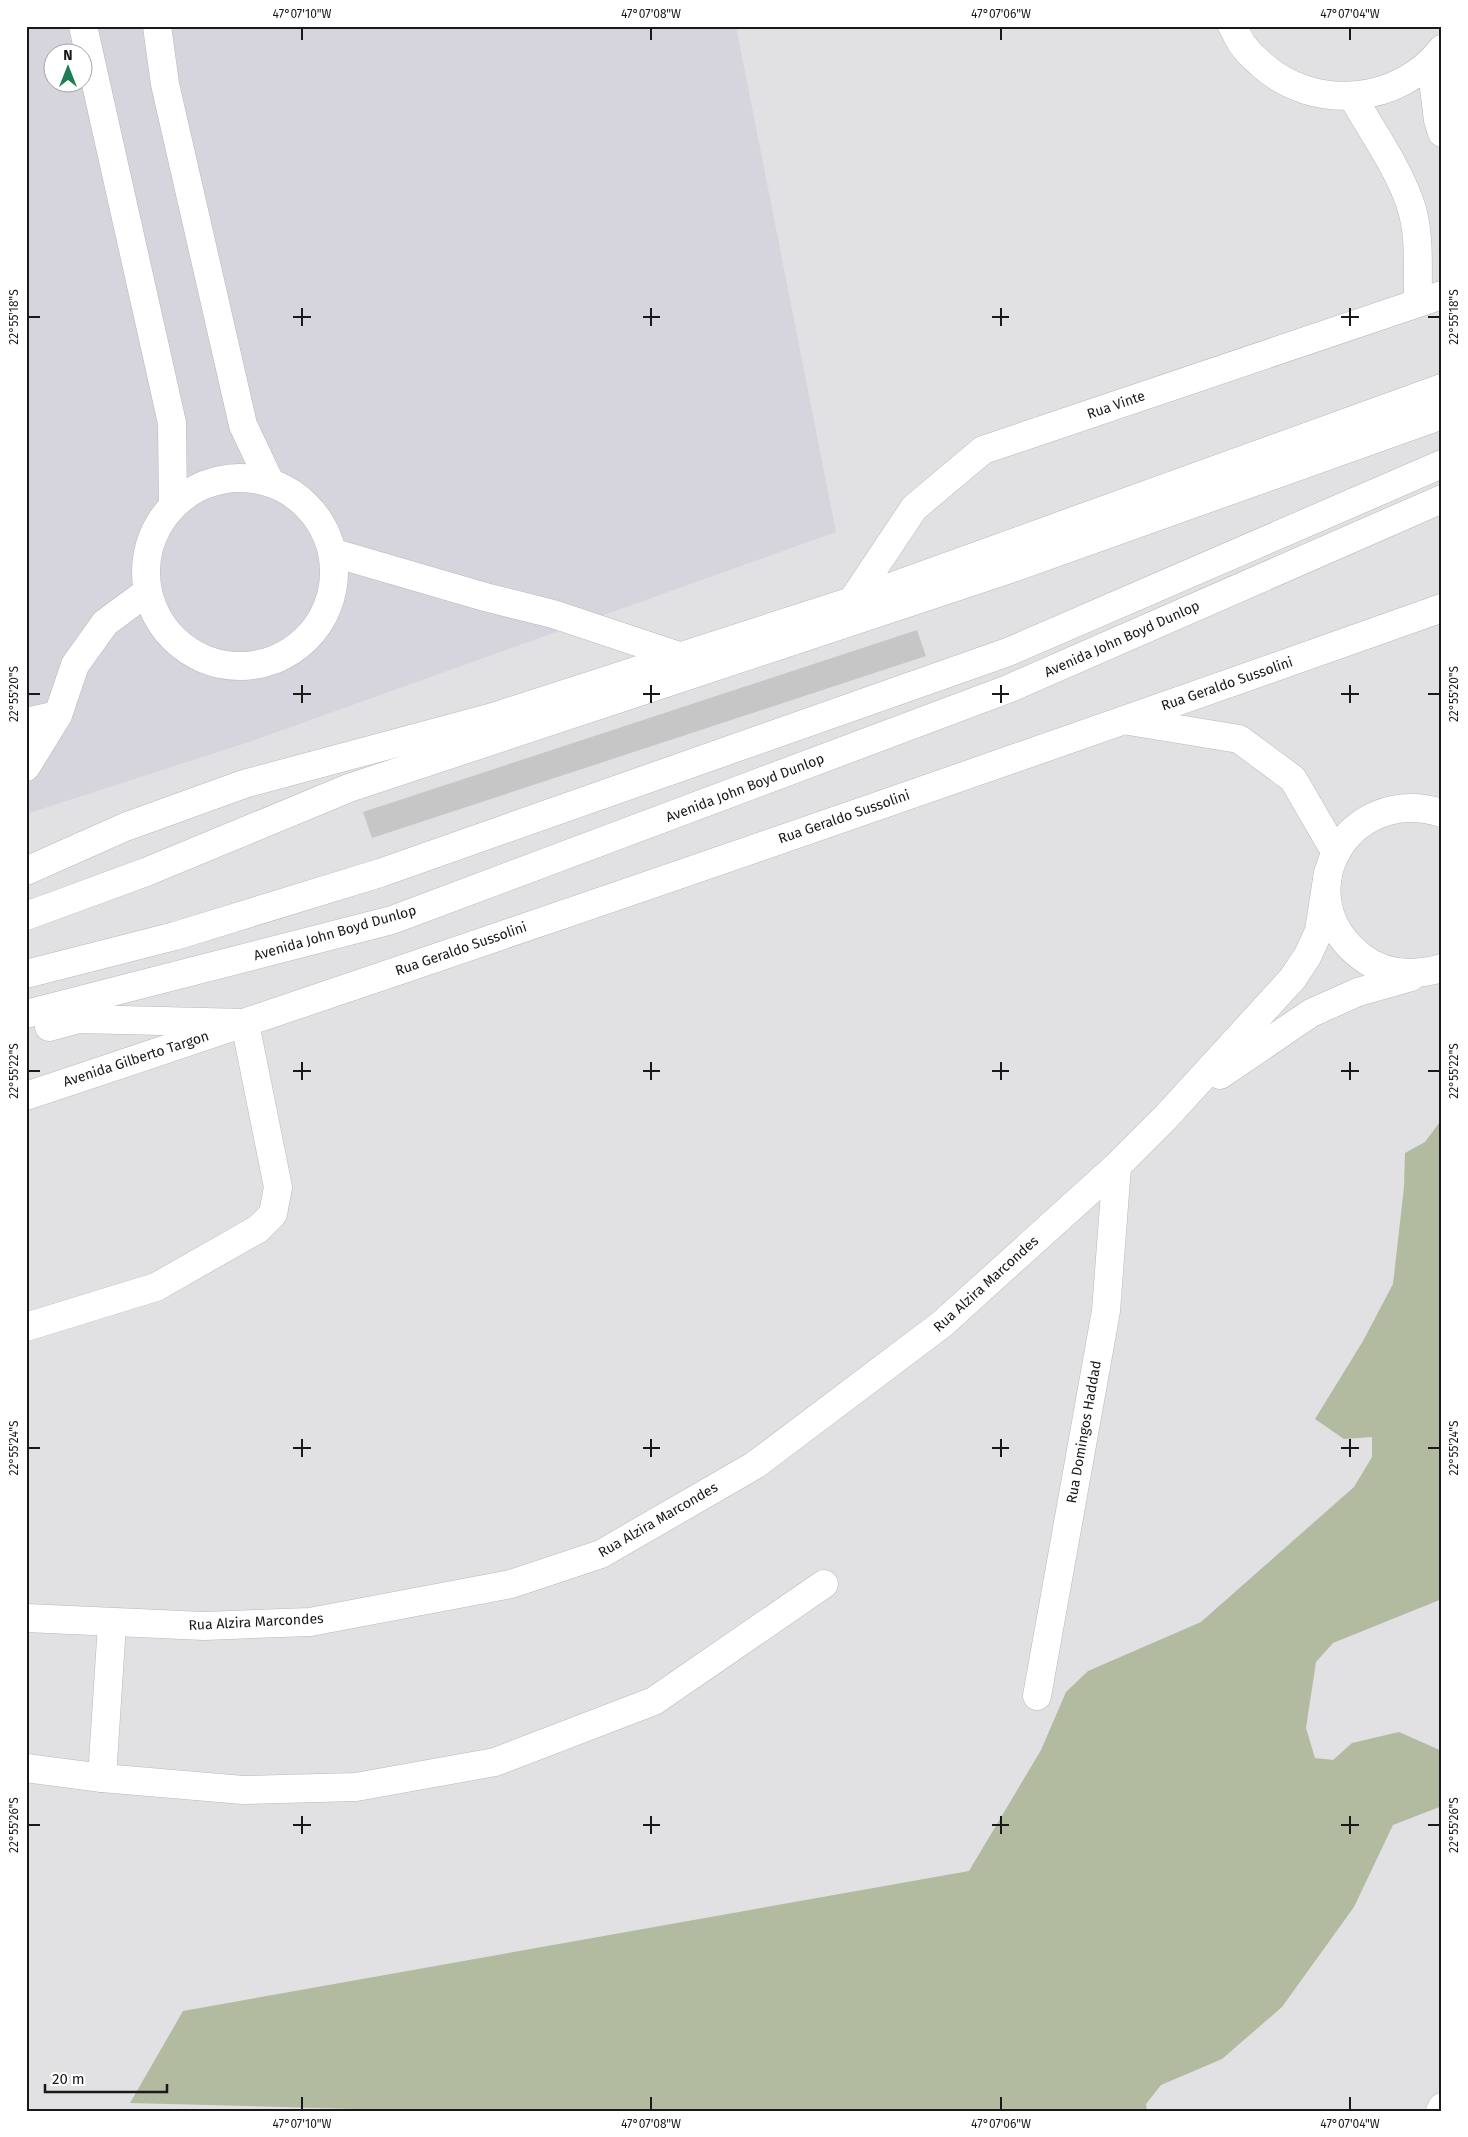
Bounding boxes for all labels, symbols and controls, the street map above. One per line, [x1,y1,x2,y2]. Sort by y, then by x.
text: 47°07'10"W [273,7,331,21]
text: 47°07'08"W [621,7,681,21]
text: 47°07'06"W [971,7,1031,21]
text: 47°07'04"W [1320,7,1380,21]
north arrow [42,42,92,92]
text: N [63,47,73,64]
text: 22°55'18"S [7,289,21,345]
text: 22°55'18"S [1447,289,1461,345]
street label: Rua Vinte [1085,387,1147,423]
street label: Avenida John Boyd Dunlop [1042,597,1202,681]
street label: Rua Geraldo Sussolini [1159,653,1295,715]
text: 22°55'20"S [7,665,21,722]
text: 22°55'20"S [1447,665,1461,722]
street label: Avenida John Boyd Dunlop [663,750,827,826]
street label: Rua Geraldo Sussolini [776,786,912,848]
street label: Avenida John Boyd Dunlop [252,902,418,964]
street label: Rua Geraldo Sussolini [393,918,529,980]
street label: Avenida Gilberto Targon [61,1027,211,1091]
text: 22°55'22"S [7,1043,21,1099]
text: 22°55'22"S [1447,1043,1461,1099]
street label: Rua Alzira Marcondes [930,1232,1042,1336]
street label: Rua Domingos Haddad [1063,1359,1105,1505]
text: 22°55'24"S [7,1420,21,1476]
text: 22°55'24"S [1447,1420,1461,1476]
street label: Rua Alzira Marcondes [595,1479,721,1561]
street label: Rua Alzira Marcondes [188,1610,324,1634]
text: 22°55'26"S [7,1797,21,1853]
text: 22°55'26"S [1447,1797,1461,1853]
scale bar [45,2062,168,2094]
text: 20 m [52,2070,85,2088]
text: 47°07'10"W [273,2117,331,2131]
text: 47°07'08"W [621,2117,681,2131]
text: 47°07'06"W [971,2117,1031,2131]
text: 47°07'04"W [1320,2117,1380,2131]

